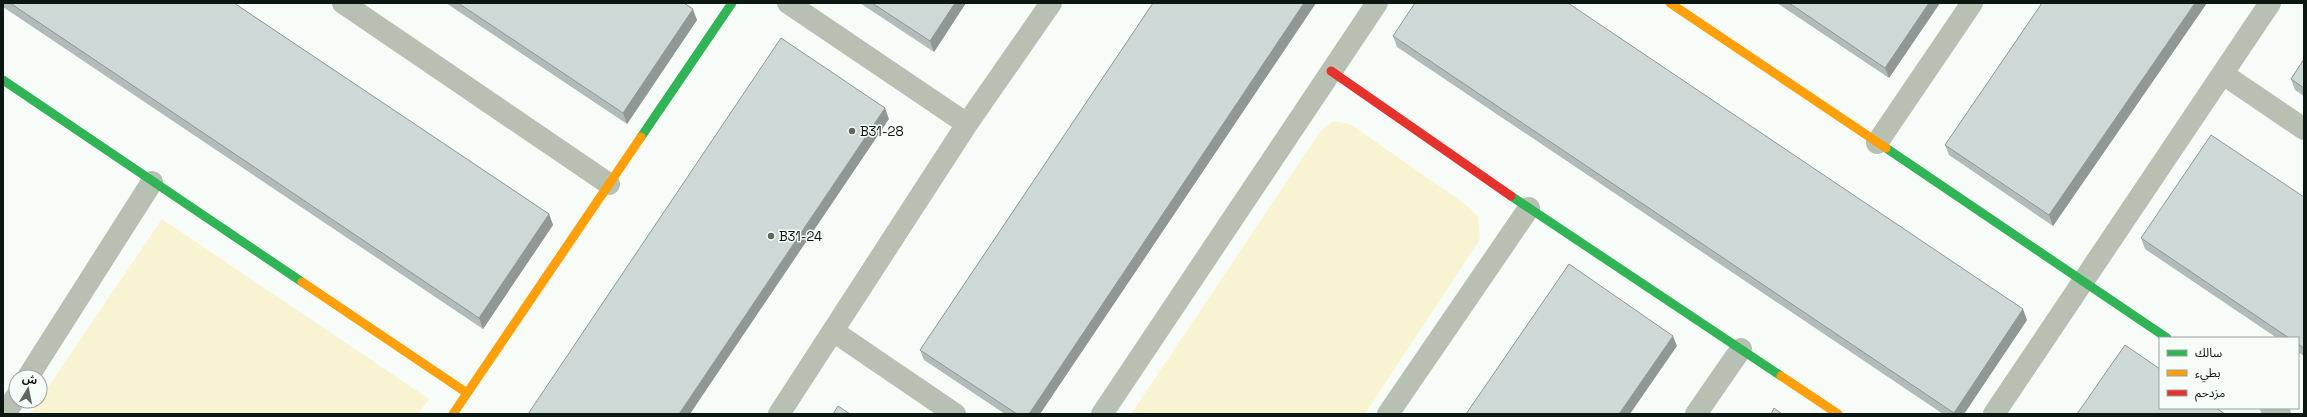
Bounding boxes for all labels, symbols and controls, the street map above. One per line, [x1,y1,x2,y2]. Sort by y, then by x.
place label: B31-28 [860,123,904,140]
marker: B31-28 [847,126,857,136]
place label: B31-24 [779,228,822,245]
marker: B31-24 [766,231,776,241]
legend [2159,337,2299,409]
text: سالك [2195,345,2222,361]
text: بطيء [2195,365,2221,383]
north arrow [8,369,48,409]
text: ش [21,371,38,387]
text: مزدحم [2195,385,2225,402]

